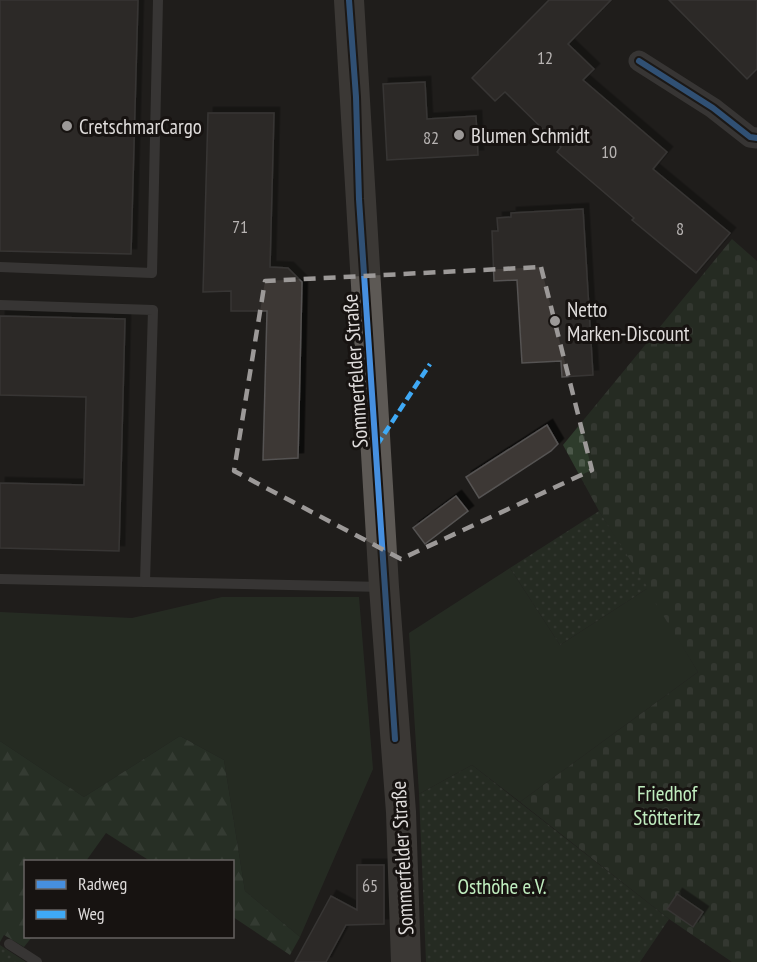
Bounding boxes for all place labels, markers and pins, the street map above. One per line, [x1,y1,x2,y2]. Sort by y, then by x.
place label: CretschmarCargo [79,113,202,140]
marker: CretschmarCargo [60,119,74,133]
place label: Blumen Schmidt [471,122,590,149]
marker: Blumen Schmidt [452,128,466,142]
place label: Netto Marken-Discount [567,296,690,347]
marker: Netto Marken-Discount [548,314,562,328]

